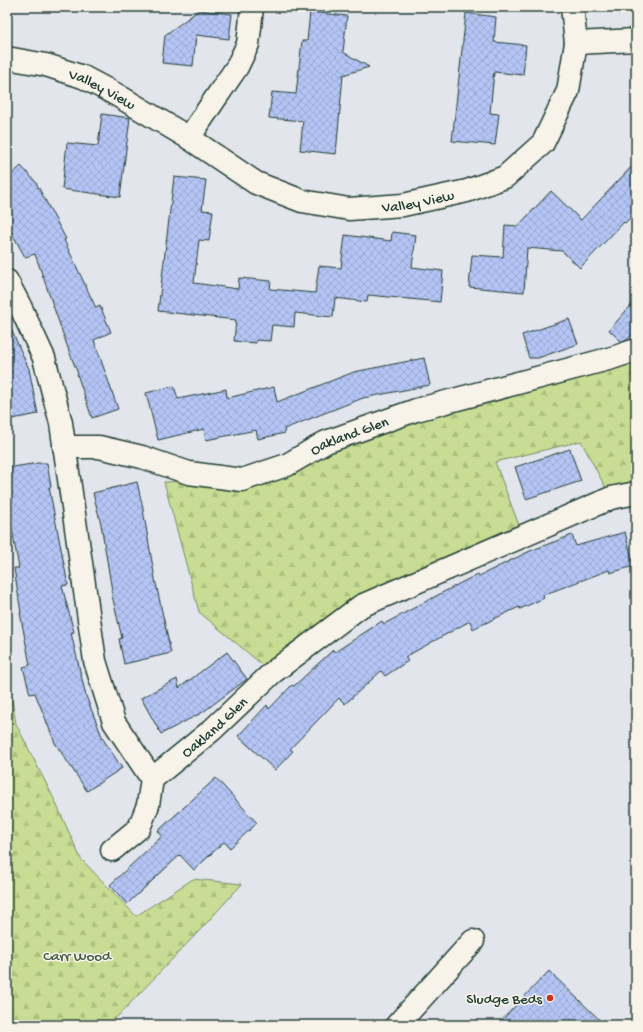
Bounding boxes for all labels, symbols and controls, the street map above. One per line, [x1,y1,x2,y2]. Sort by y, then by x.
street label: Valley View [65,66,139,115]
street label: Valley View [380,187,456,218]
street label: Oakland Glen [307,413,391,460]
street label: Oakland Glen [178,694,252,762]
park label: Carr Wood [43,948,112,966]
place label: Sludge Beds [466,991,542,1009]
marker: Sludge Beds [545,993,555,1003]

